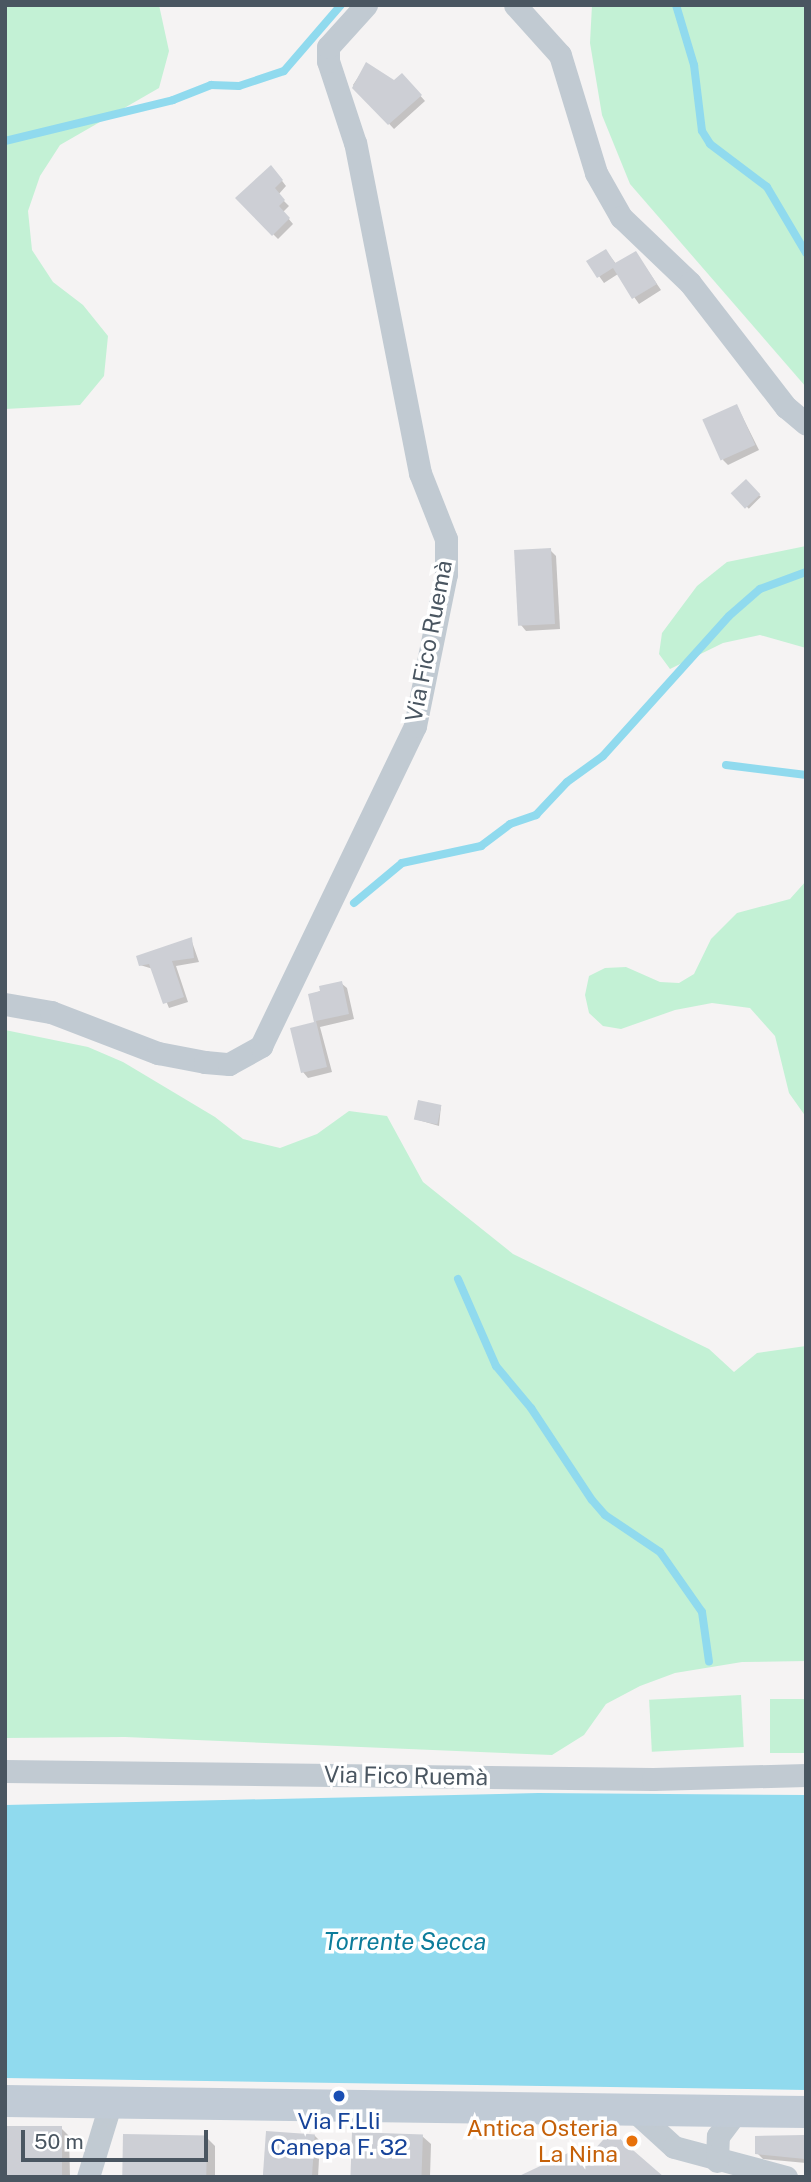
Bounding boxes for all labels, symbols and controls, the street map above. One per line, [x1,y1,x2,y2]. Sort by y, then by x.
street label: Via Fico Ruemà [400,558,458,724]
street label: Via Fico Ruemà [324,1761,488,1791]
water label: Torrente Secca [324,1928,486,1956]
marker: Via F.Lli Canepa F. 32 [331,2088,347,2104]
place label: Via F.Lli Canepa F. 32 [270,2107,408,2161]
place label: Antica Osteria La Nina [466,2114,618,2168]
scale bar [24,2116,212,2160]
text: 50 m [34,2129,84,2154]
marker: Antica Osteria La Nina [624,2133,640,2149]

